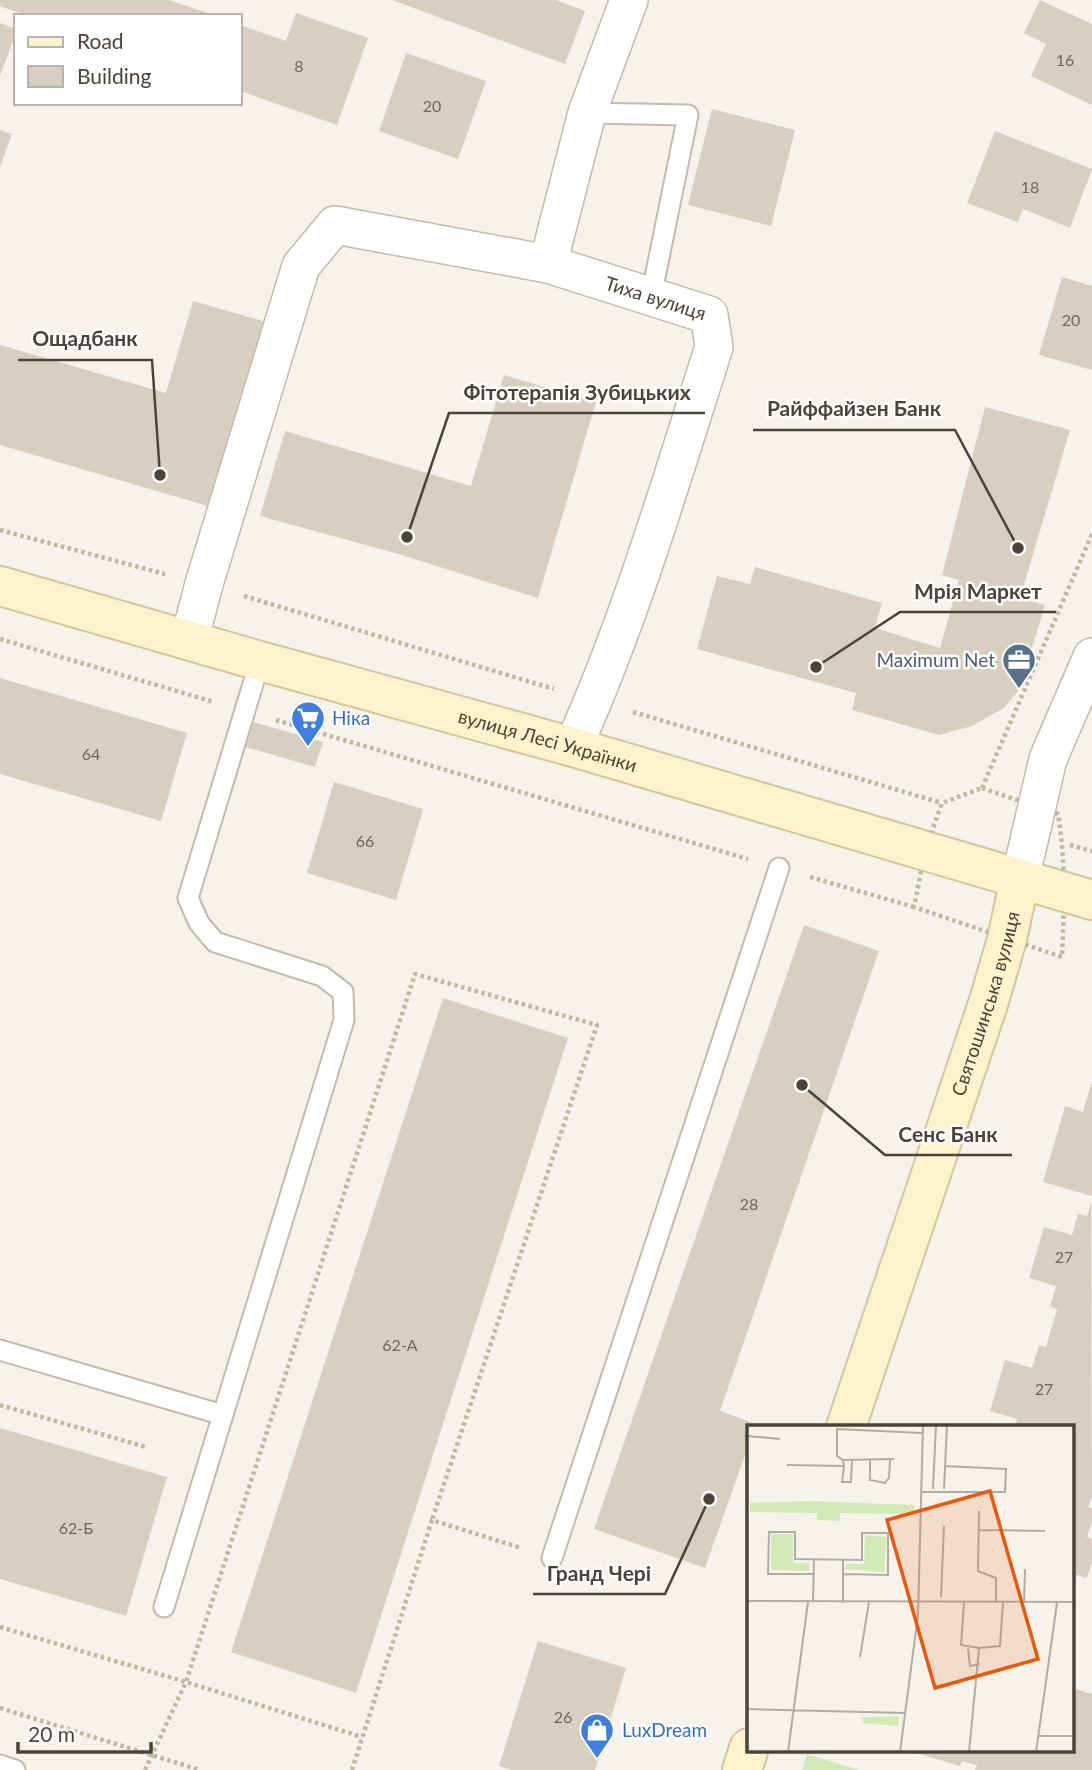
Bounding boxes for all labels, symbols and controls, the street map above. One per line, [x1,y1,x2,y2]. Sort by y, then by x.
legend [14,14,242,105]
text: Road [77,28,124,53]
house number: 16 [1056,50,1074,69]
house number: 8 [294,56,304,75]
text: Building [77,63,152,88]
house number: 20 [423,96,441,115]
house number: 18 [1021,177,1039,196]
street label: Тиха вулиця [602,271,709,324]
house number: 20 [1062,310,1080,329]
callout: Ощадбанк [18,318,152,360]
text: Ощадбанк [32,325,138,350]
callout: Фітотерапія Зубицьких [449,371,705,413]
text: Фітотерапія Зубицьких [463,379,691,404]
callout: Райффайзен Банк [753,388,955,430]
text: Райффайзен Банк [767,395,942,420]
callout: Мрія Маркет [900,570,1056,612]
text: Мрія Маркет [914,578,1042,603]
office icon: Maximum Net [1000,641,1038,690]
place label: Maximum Net [876,648,995,671]
supermarket icon: Ніка [289,699,327,748]
street label: вулиця Лесі Українки [456,704,640,776]
place label: Ніка [332,706,370,729]
house number: 64 [82,744,100,763]
house number: 66 [356,831,374,850]
street label: Святошинська вулиця [946,909,1024,1099]
callout: Сенс Банк [885,1113,1012,1155]
text: Сенс Банк [898,1121,998,1146]
house number: 28 [740,1194,758,1213]
house number: 27 [1055,1247,1073,1266]
house number: 62-А [382,1335,418,1354]
house number: 27 [1035,1379,1053,1398]
inset map [747,1425,1074,1752]
house number: 62-Б [59,1518,93,1537]
callout: Гранд Чері [533,1552,665,1594]
text: Гранд Чері [547,1560,651,1585]
house number: 26 [554,1707,572,1726]
scale bar [18,1710,150,1754]
shop icon: LuxDream [578,1711,616,1760]
place label: LuxDream [622,1718,707,1741]
text: 20 m [28,1721,75,1746]

